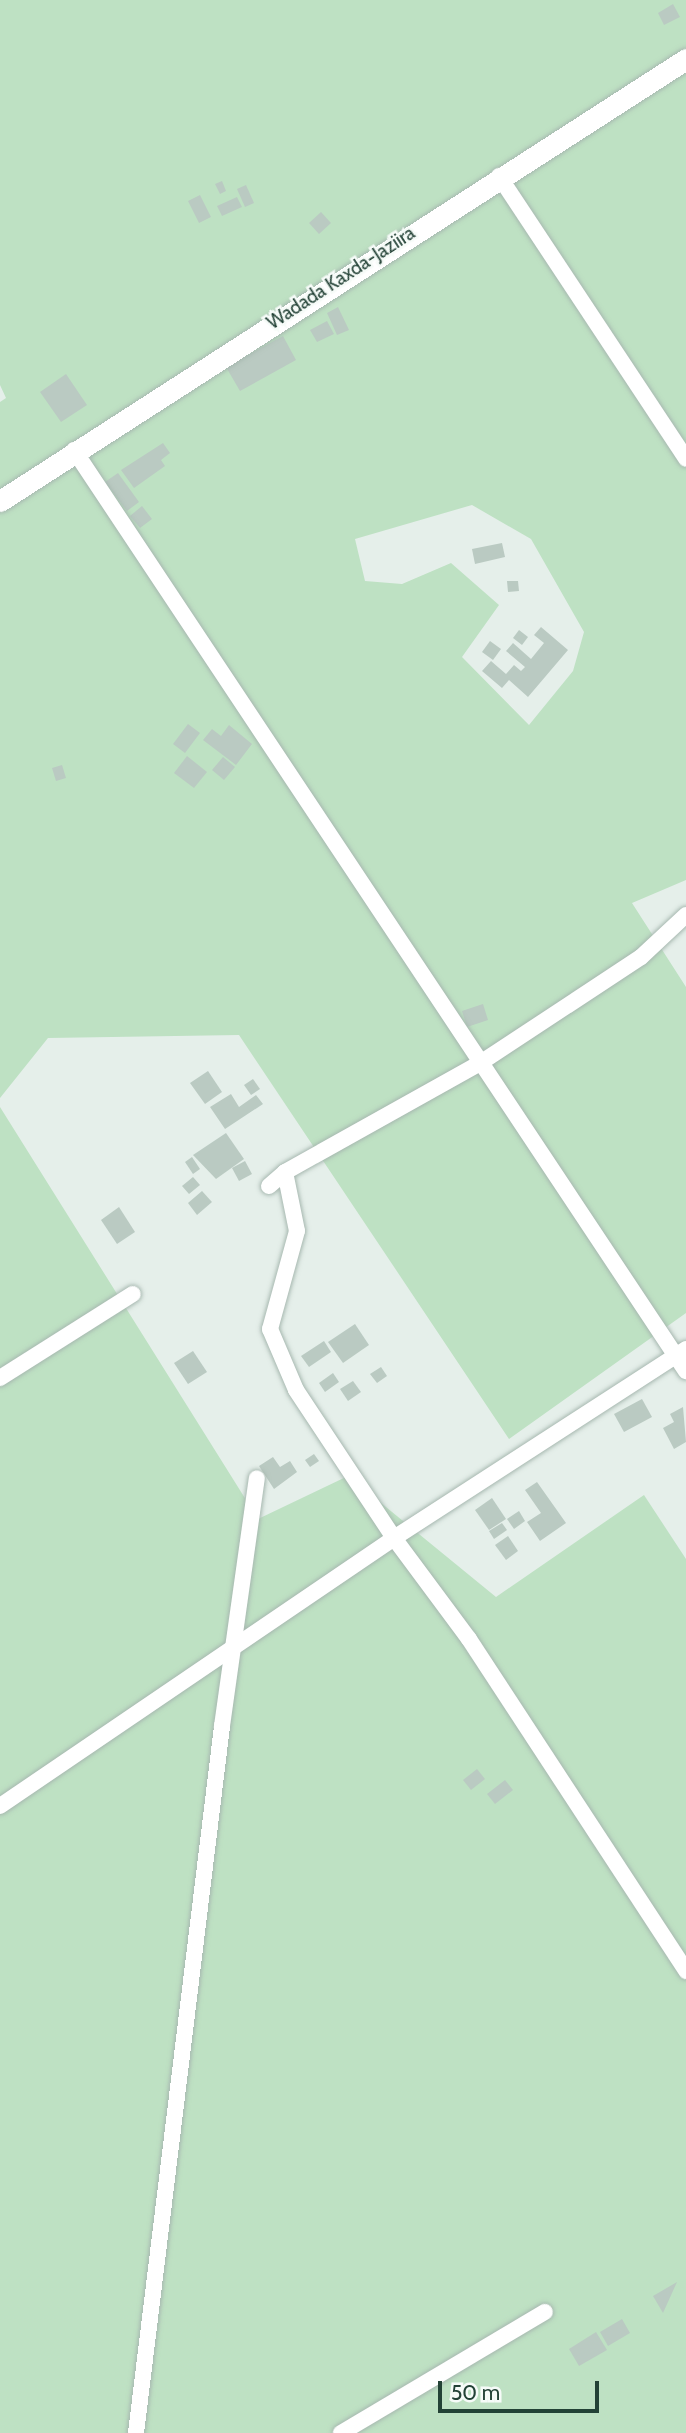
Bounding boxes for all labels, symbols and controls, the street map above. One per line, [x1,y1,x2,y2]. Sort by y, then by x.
street label: Wadada Kaxda-Jaziira [263,222,419,334]
scale bar [441,2366,602,2410]
text: 50 m [451,2380,500,2405]

